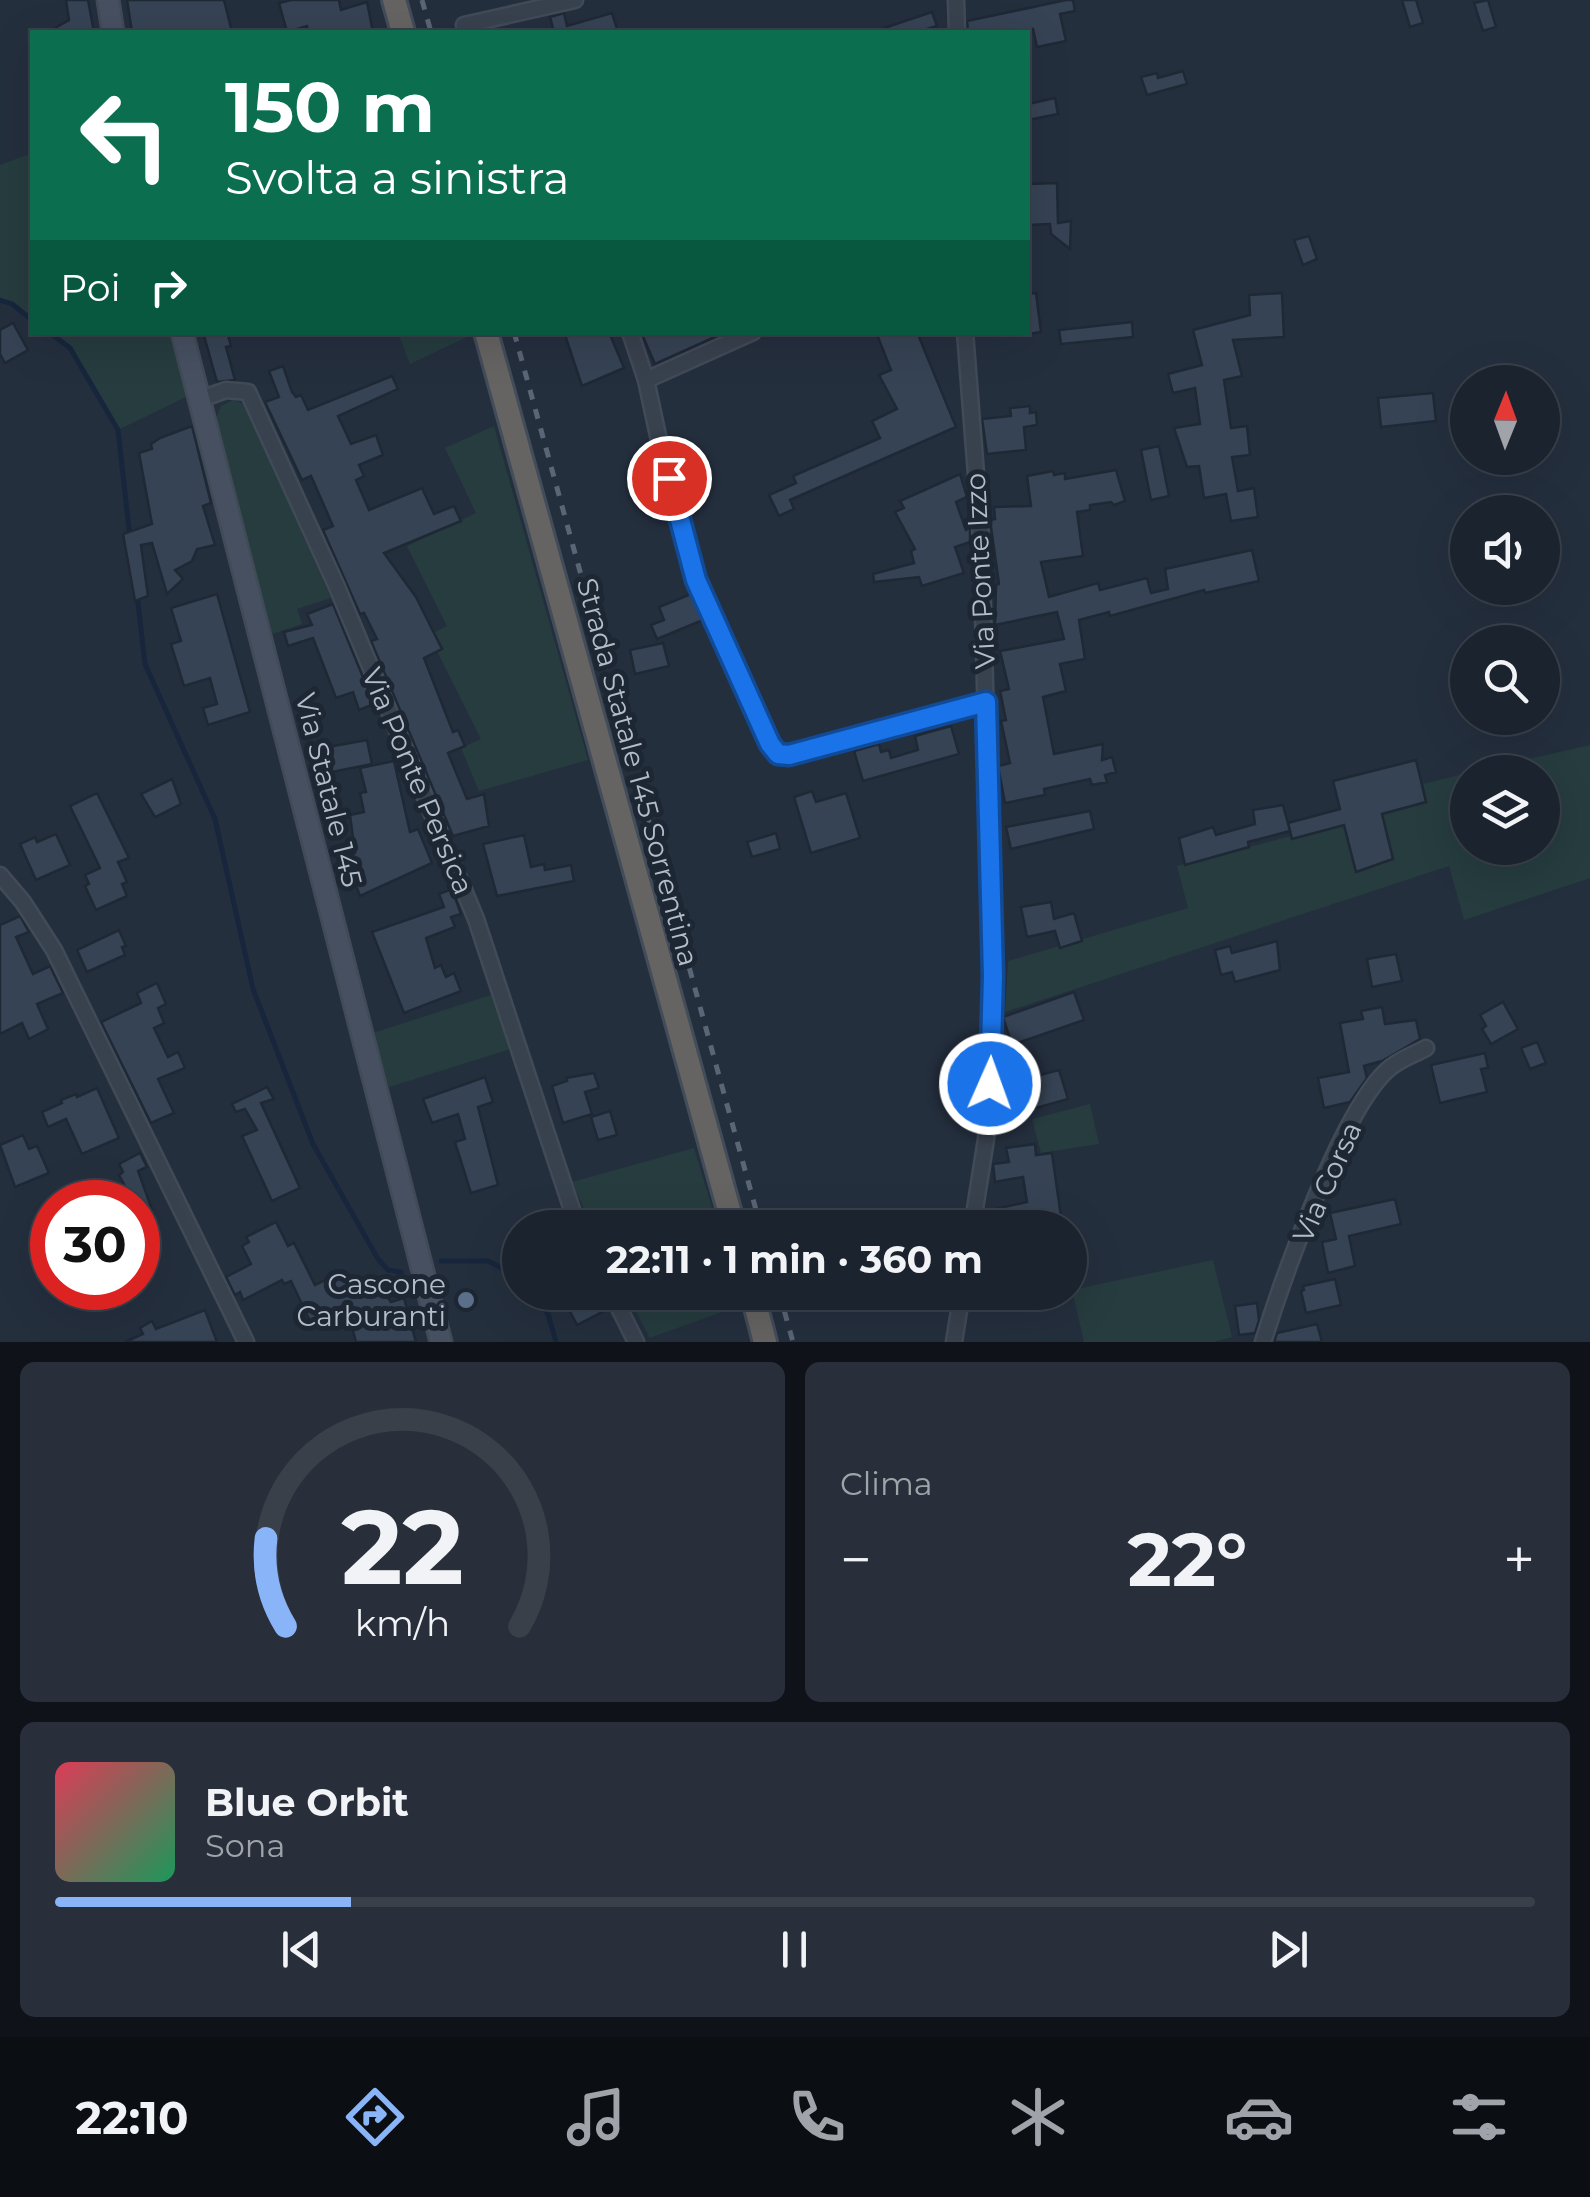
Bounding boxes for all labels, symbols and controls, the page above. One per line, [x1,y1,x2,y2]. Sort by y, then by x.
text: 150 m [225,64,435,150]
icon: left [60,70,190,200]
text: Svolta a sinistra [225,150,570,205]
icon: right [141,260,196,315]
text: Poi [60,264,121,311]
north arrow [1450,365,1560,475]
map controls [1450,365,1560,865]
pin [627,436,712,521]
icon: arrive [642,451,697,506]
street label: Via Ponte Izzo [958,472,1002,670]
button: sound [1450,495,1560,605]
street label: Strada Statale 145 Sorrentina [570,574,706,970]
button: search [1450,625,1560,735]
street label: Via Ponte Persica [355,662,481,900]
street label: Via Statale 145 [288,690,370,890]
button: layers [1450,755,1560,865]
position arrow [938,1032,1042,1136]
street label: Via Corsa [1285,1116,1369,1248]
speed limit sign: 30 [30,1180,160,1310]
text: 22:11 · 1 min · 360 m [606,1236,983,1283]
place label: Cascone Carburanti [297,1267,446,1333]
marker: Cascone Carburanti [455,1289,477,1311]
text: Clima [840,1464,933,1503]
text: 22 [341,1483,464,1610]
text: 22° [1128,1513,1247,1605]
text: − [840,1526,872,1593]
text: + [1503,1526,1535,1593]
text: km/h [355,1601,450,1645]
text: Blue Orbit [205,1779,409,1826]
text: Sona [205,1826,285,1865]
icon: previous [274,1922,329,1977]
icon: pause [767,1922,822,1977]
icon: next [1261,1922,1316,1977]
icon: directions [340,2082,410,2152]
icon: music [561,2082,631,2152]
icon: phone [782,2082,852,2152]
icon: climate [1003,2082,1073,2152]
icon: car [1224,2082,1294,2152]
icon: filters [1444,2082,1514,2152]
text: 22:10 [75,2090,189,2145]

